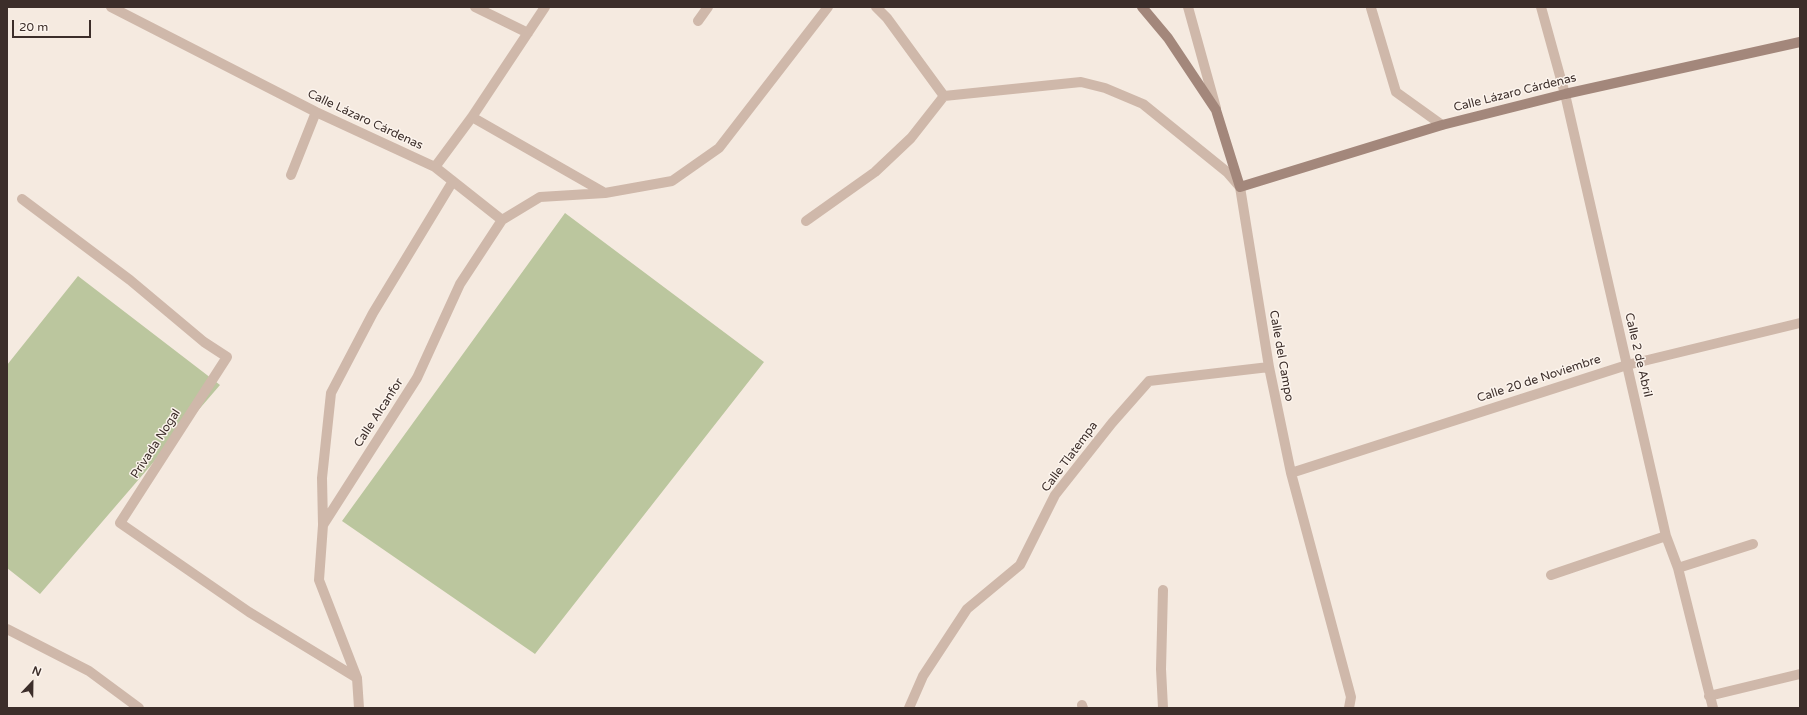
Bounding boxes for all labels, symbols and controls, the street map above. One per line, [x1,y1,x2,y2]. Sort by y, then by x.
scale bar [14,12,93,38]
text: 20 m [19,20,48,34]
street label: Calle Lázaro Cárdenas [1452,71,1578,115]
street label: Calle Lázaro Cárdenas [305,87,425,153]
street label: Calle del Campo [1266,309,1296,403]
street label: Calle 2 de Abril [1621,311,1655,399]
street label: Calle 20 de Noviembre [1475,352,1603,406]
street label: Calle Alcanfor [351,376,407,450]
street label: Privada Nogal [128,406,184,482]
street label: Calle Tlatempa [1039,419,1101,495]
north arrow [12,663,52,703]
text: N [30,664,43,679]

